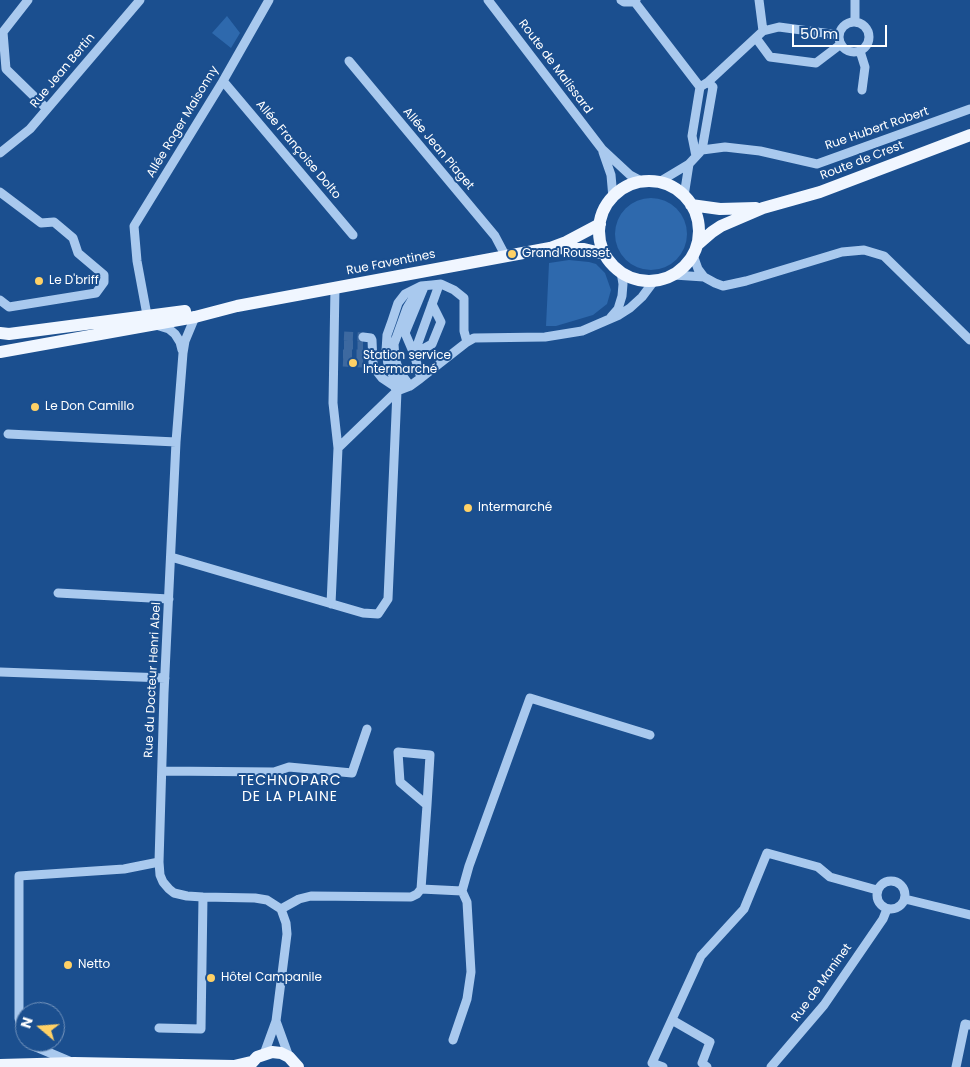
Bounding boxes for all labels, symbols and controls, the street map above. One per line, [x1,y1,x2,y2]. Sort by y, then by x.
scale bar [795,15,890,47]
street label: Route de Malissard [515,17,595,117]
text: 50 m [800,23,838,44]
street label: Rue Jean Bertin [28,31,98,111]
street label: Allée Roger Maisonny [144,64,222,180]
street label: Allée Françoise Dolto [253,98,343,202]
street label: Allée Jean Piaget [399,105,477,193]
street label: Rue Hubert Robert [823,105,931,153]
street label: Route de Crest [818,138,906,184]
street label: Rue Faventines [345,247,437,279]
place label: Grand Rousset [522,247,610,261]
marker: Grand Rousset [506,248,518,260]
place label: Le D'briff [49,274,99,288]
marker: Le D'briff [33,275,45,287]
place label: Station service Intermarché [363,349,451,377]
marker: Station service Intermarché [347,357,359,369]
place label: Le Don Camillo [45,400,134,414]
marker: Le Don Camillo [29,401,41,413]
place label: Intermarché [478,501,552,515]
marker: Intermarché [462,502,474,514]
street label: Rue du Docteur Henri Abel [142,602,164,758]
district label: TECHNOPARC DE LA PLAINE [237,773,343,806]
street label: Rue de Maninet [789,941,855,1025]
place label: Netto [78,958,110,972]
marker: Netto [62,959,74,971]
place label: Hôtel Campanile [221,971,322,985]
marker: Hôtel Campanile [205,972,217,984]
north arrow [15,1002,65,1052]
text: N [16,1015,38,1031]

